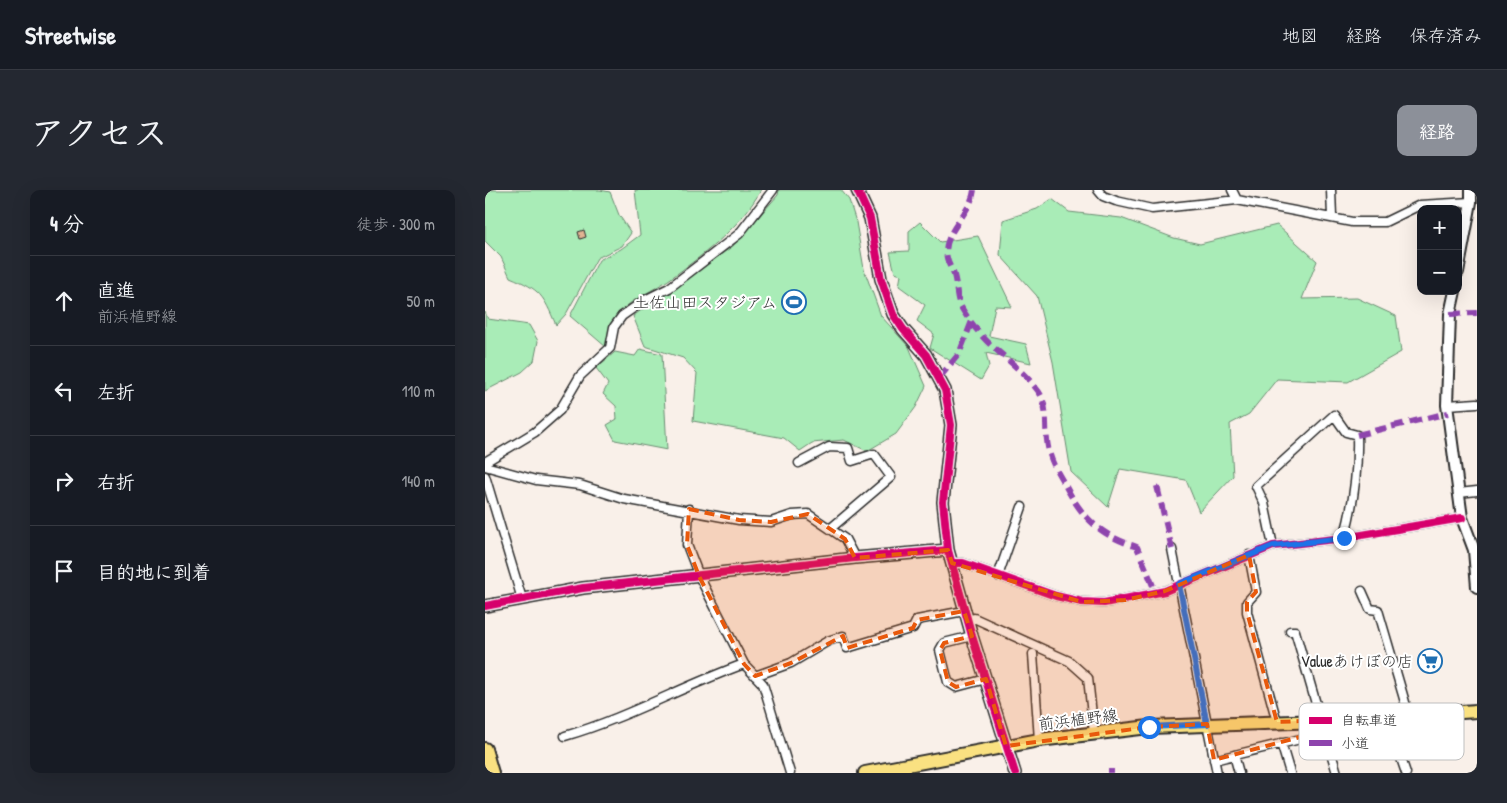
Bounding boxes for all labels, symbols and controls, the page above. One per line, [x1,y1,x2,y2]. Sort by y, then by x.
text: Streetwise [25,19,116,51]
text: 地図 [1282,23,1318,48]
text: 経路 [1346,23,1382,48]
text: 保存済み [1410,23,1482,48]
button: 経路 [1397,105,1477,156]
text: アクセス [30,109,168,156]
map controls [1417,205,1462,295]
button: + [1417,205,1462,250]
text: 4 分 [50,209,84,238]
text: 徒歩 · 300 m [356,213,435,235]
button: − [1417,250,1462,295]
text: 直進 [97,277,135,303]
icon: ahead [50,287,78,315]
sports icon: 土佐山田スタジアム [781,289,807,315]
text: 50 m [407,290,435,312]
place label: 土佐山田スタジアム [633,291,777,313]
text: 前浜植野線 [97,305,177,327]
icon: left [50,377,78,405]
text: 左折 [97,379,135,405]
text: 110 m [402,380,435,402]
icon: right [50,467,78,495]
text: 右折 [97,469,135,495]
text: 140 m [401,470,435,492]
route end [1333,527,1356,550]
icon: arrive [50,557,78,585]
text: 目的地に到着 [97,559,211,585]
supermarket icon: Valueあけぼの店 [1417,648,1443,674]
place label: Valueあけぼの店 [1301,650,1413,672]
street label: 前浜植野線 [1037,703,1119,735]
legend [1299,703,1464,760]
text: 自転車道 [1341,710,1397,729]
route start [1138,716,1161,739]
text: 小道 [1341,733,1369,752]

